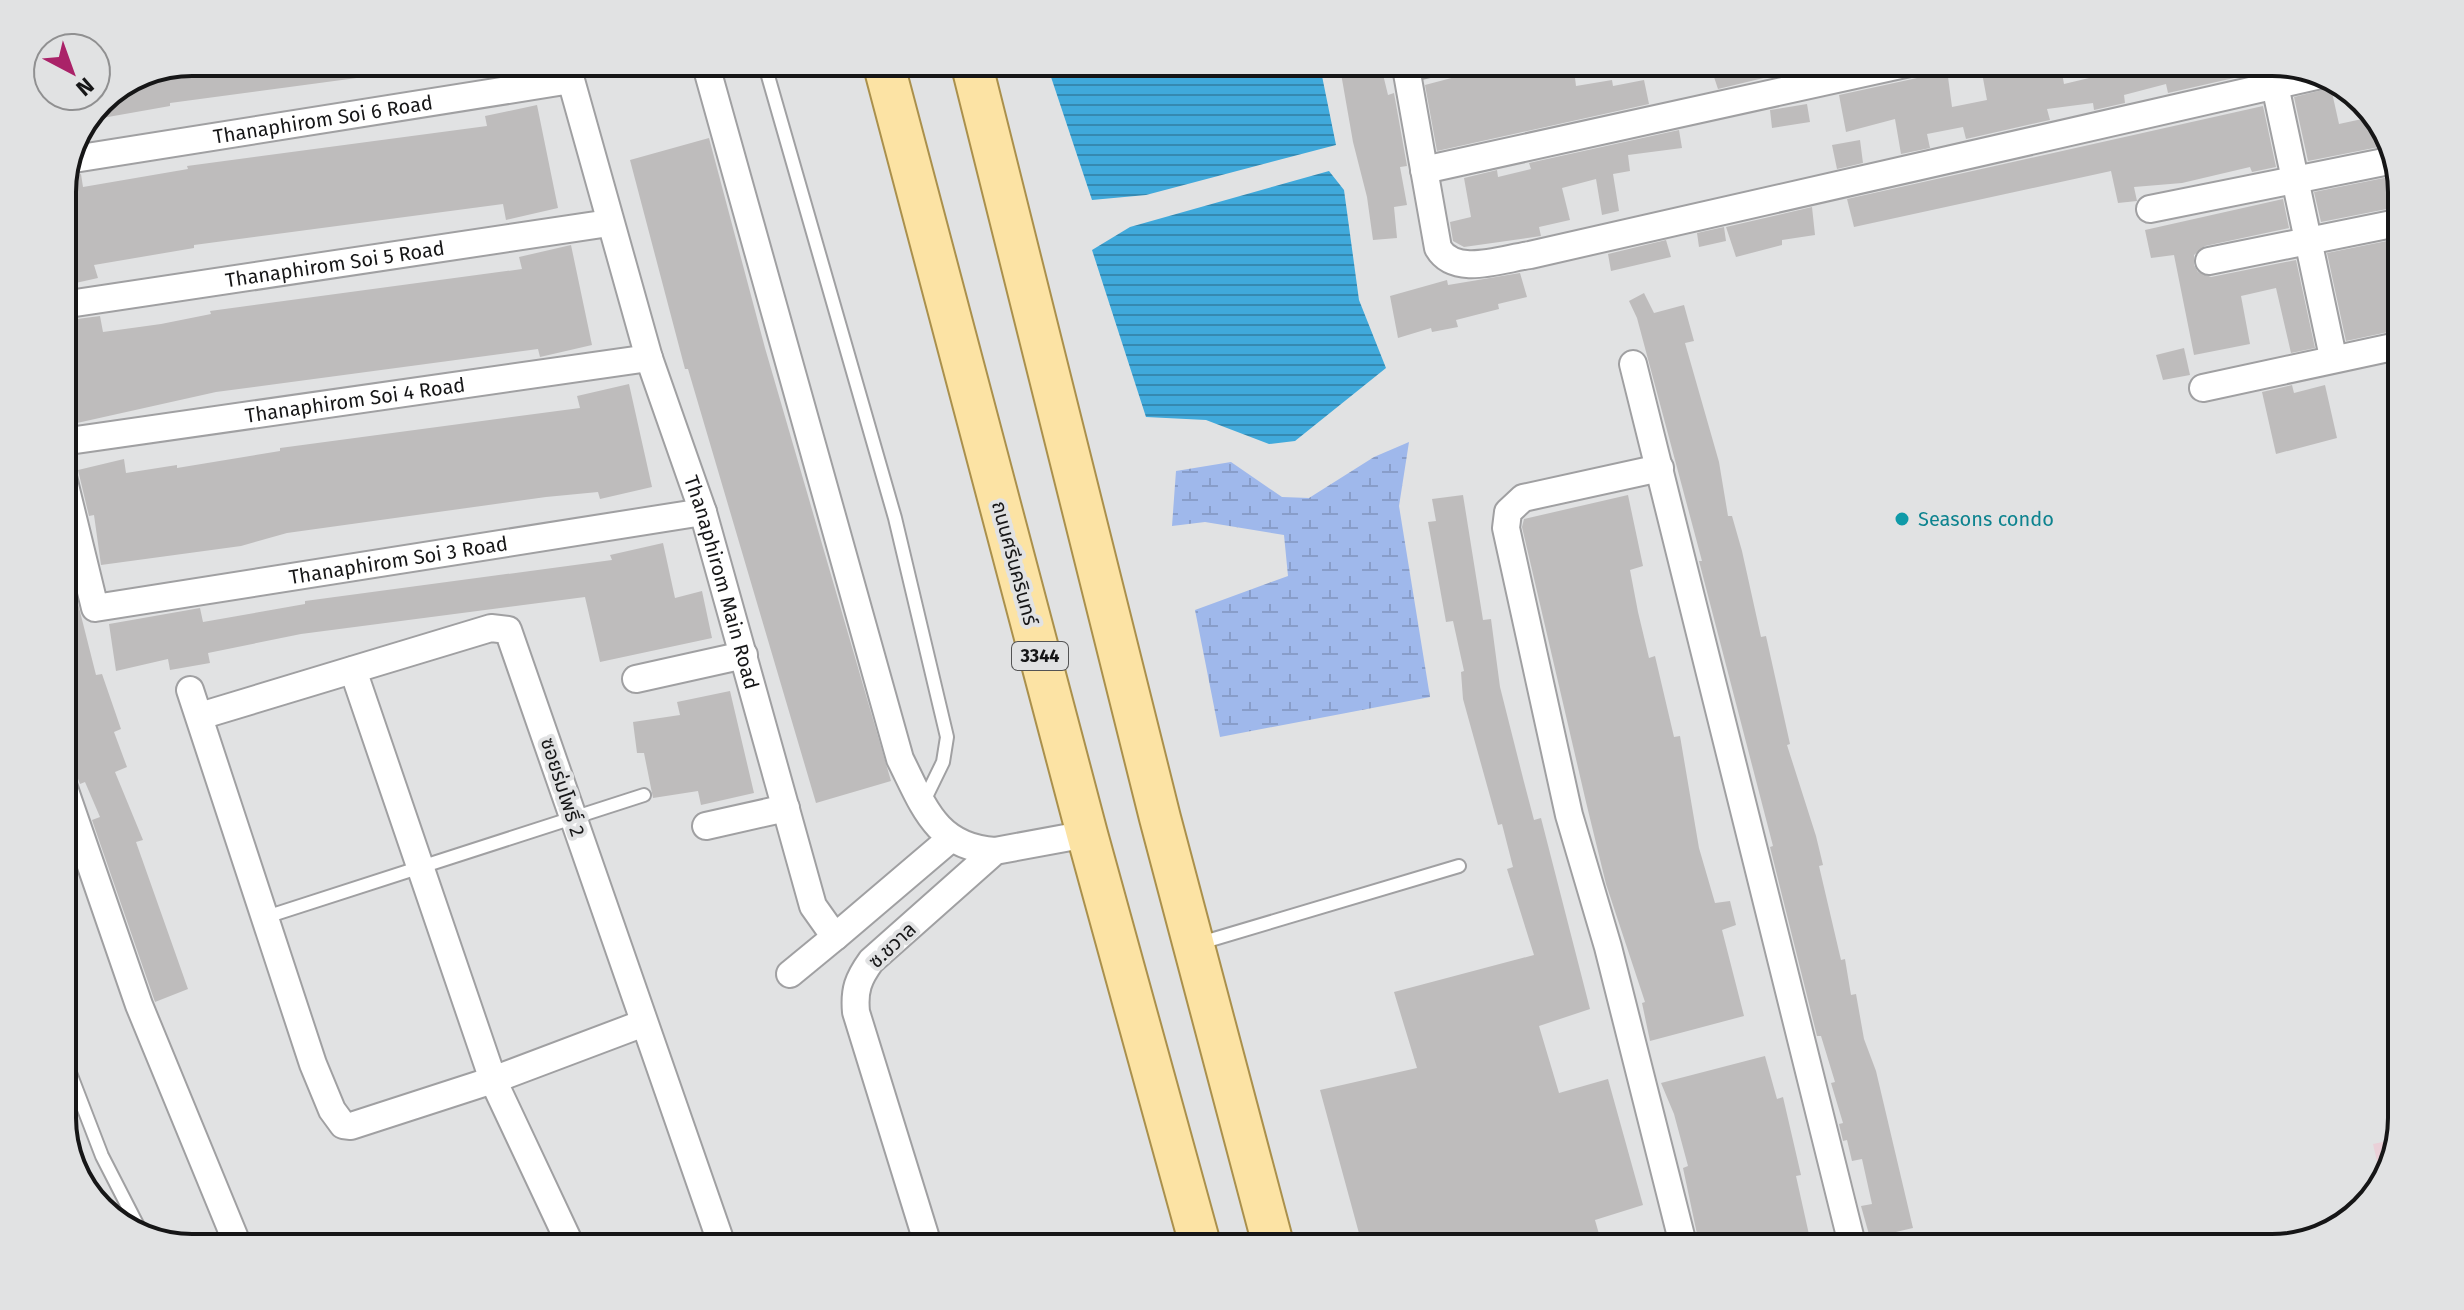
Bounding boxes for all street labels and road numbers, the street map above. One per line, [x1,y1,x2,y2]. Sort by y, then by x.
street label: Thanaphirom Soi 6 Road [211,90,434,149]
street label: Thanaphirom Soi 5 Road [224,236,446,292]
street label: Thanaphirom Soi 4 Road [244,372,466,428]
street label: Thanaphirom Main Road [679,472,764,692]
street label: ถนนศรีนครินทร์ [987,498,1043,629]
street label: Thanaphirom Soi 3 Road [287,531,509,589]
road number: 3344 [1012,642,1068,670]
street label: ซอยร่มโพธิ์ 2 [536,735,590,839]
street label: ซ.ชวาล [863,917,921,973]

